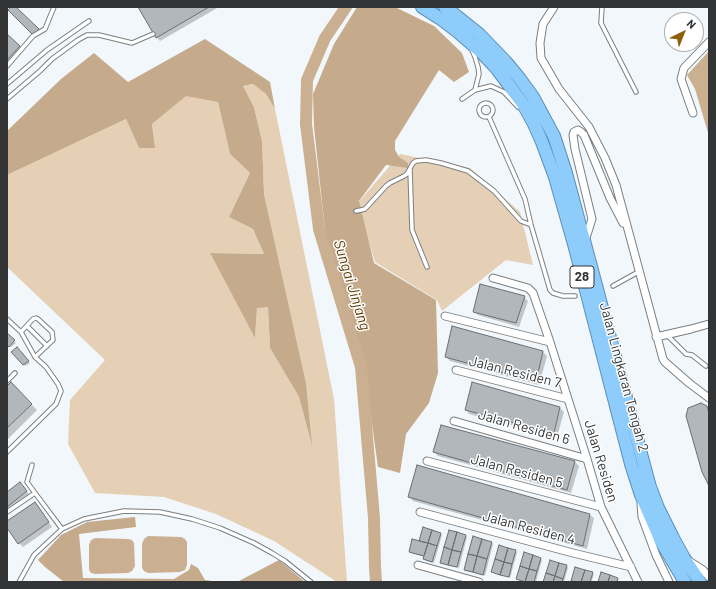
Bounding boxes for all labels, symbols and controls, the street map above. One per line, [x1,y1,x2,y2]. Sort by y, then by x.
north arrow [664,12,704,52]
text: N [685,16,699,31]
water label: Sungai Jinjang [330,238,374,332]
road number: 28 [570,266,594,288]
street label: Jalan Lingkaran Tengah 2 [596,301,652,453]
street label: Jalan Residen 7 [467,352,563,392]
street label: Jalan Residen 6 [476,406,572,448]
street label: Jalan Residen [581,418,621,504]
street label: Jalan Residen 5 [469,451,565,491]
street label: Jalan Residen 4 [481,508,577,548]

